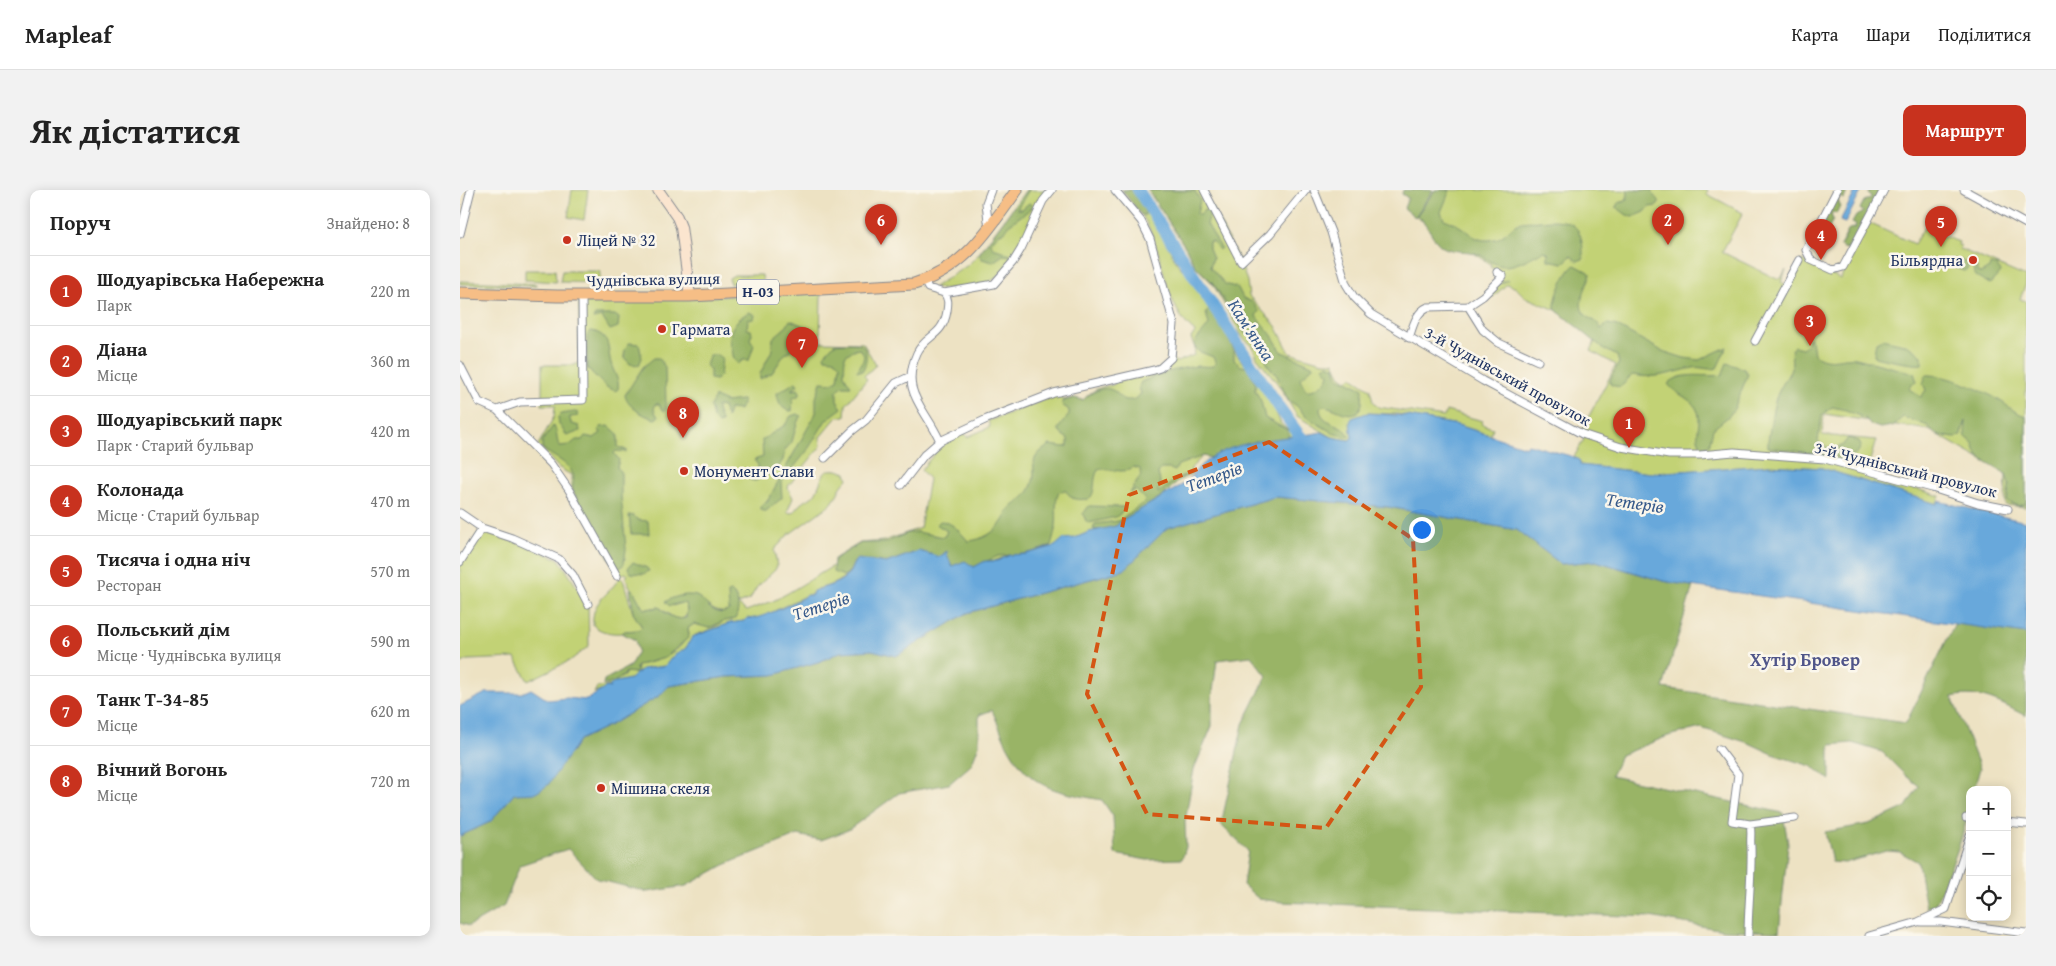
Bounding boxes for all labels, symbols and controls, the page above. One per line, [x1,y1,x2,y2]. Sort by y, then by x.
text: Mapleaf [25,17,112,52]
text: Карта [1792,21,1838,48]
text: Шари [1866,21,1910,48]
text: Поділитися [1938,21,2031,48]
text: Як дістатися [30,105,240,156]
button: Маршрут [1903,105,2026,156]
pin: 6 [865,204,897,245]
pin: 2 [1652,204,1684,245]
pin: 5 [1925,206,1957,247]
text: Поруч [50,207,111,238]
text: Знайдено: 8 [327,211,410,235]
pin: 4 [1805,219,1837,260]
place label: Ліцей № 32 [577,228,655,252]
marker: Ліцей № 32 [561,234,573,246]
place label: Більярдна [1891,248,1963,272]
marker: Більярдна [1967,254,1979,266]
text: Шодуарівська Набережна [97,265,324,293]
street label: Чуднівська вулиця [586,266,720,292]
text: 1 [62,279,70,303]
text: 220 m [370,279,410,303]
road number: Н-03 [737,280,779,304]
text: Парк [97,293,132,317]
water label: Кам'янка [1221,293,1282,367]
pin: 3 [1794,305,1826,346]
place label: Гармата [672,317,731,341]
street label: 3-й Чуднівський провулок [1420,320,1596,432]
marker: Гармата [656,323,668,335]
pin: 7 [786,327,818,368]
text: Діана [97,335,147,363]
text: 2 [62,349,70,373]
text: 360 m [370,349,410,373]
text: Місце [97,363,138,387]
pin: 8 [667,397,699,438]
text: Шодуарівський парк [97,405,282,433]
pin: 1 [1613,407,1645,448]
text: 3 [62,419,70,443]
text: 420 m [370,419,410,443]
text: Парк · Старий бульвар [97,433,254,457]
street label: 3-й Чуднівський провулок [1812,435,2000,503]
water label: Тетерів [1182,454,1246,499]
place label: Монумент Слави [694,459,815,483]
marker: Монумент Слави [678,465,690,477]
text: Колонада [97,475,184,503]
water label: Тетерів [1604,485,1666,520]
text: 4 [62,489,70,513]
text: 470 m [370,489,410,513]
text: Місце · Старий бульвар [97,503,259,527]
your location [1409,517,1435,543]
text: Тисяча і одна ніч [97,545,250,573]
text: 5 [62,559,70,583]
text: 570 m [370,559,410,583]
text: Ресторан [97,573,162,597]
water label: Тетерів [789,584,853,627]
text: Польський дім [97,615,230,643]
text: 6 [62,629,70,653]
text: 590 m [370,629,410,653]
text: Місце · Чуднівська вулиця [97,643,281,667]
district label: Хутір Бровер [1750,646,1860,673]
text: Танк Т-34-85 [97,685,209,713]
text: 7 [62,699,70,723]
text: 620 m [370,699,410,723]
text: Місце [97,713,138,737]
text: Вічний Вогонь [97,755,227,783]
text: 8 [62,769,70,793]
text: 720 m [370,769,410,793]
place label: Мішина скеля [611,776,710,800]
marker: Мішина скеля [595,782,607,794]
text: Місце [97,783,138,807]
map controls [1966,786,2011,921]
button: + [1966,786,2011,831]
button: − [1966,831,2011,876]
button: locate [1966,876,2011,921]

